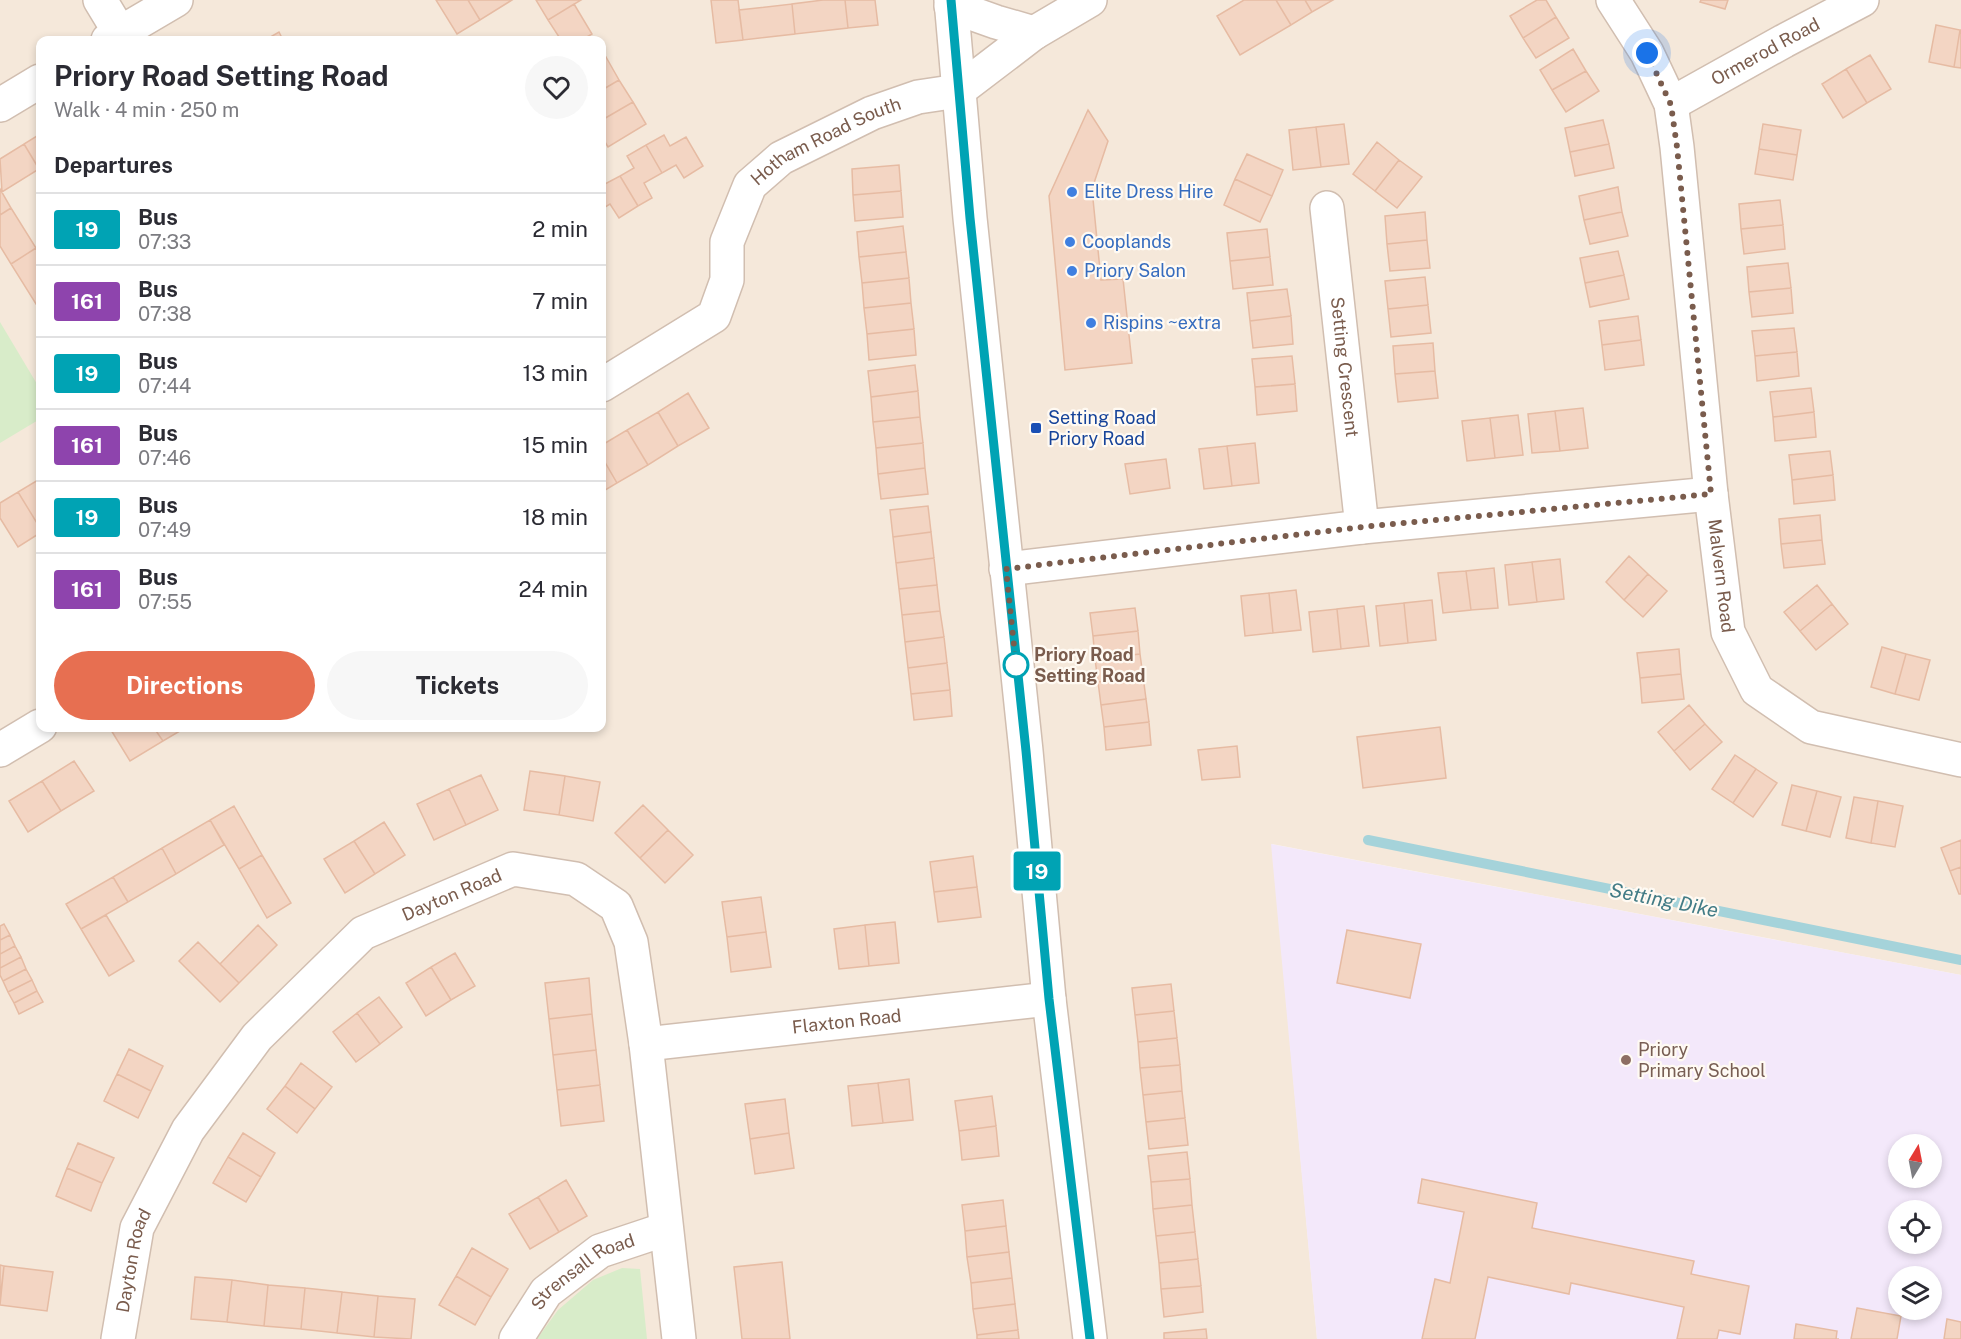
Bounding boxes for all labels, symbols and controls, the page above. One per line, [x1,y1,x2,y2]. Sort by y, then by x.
street label: Ormerod Road [1707,13,1823,90]
your location [1632,38,1662,68]
button: heart [525,56,588,119]
text: Priory Road Setting Road [54,59,389,92]
street label: Hotham Road South [746,93,904,189]
text: Walk · 4 min · 250 m [54,98,239,122]
text: Departures [54,152,173,178]
place label: Elite Dress Hire [1084,181,1213,202]
marker: Elite Dress Hire [1065,185,1079,199]
text: Bus [138,204,178,230]
text: 2 min [532,216,588,242]
text: 19 [76,217,98,242]
text: 07:33 [138,230,191,254]
place label: Cooplands [1082,231,1171,252]
marker: Cooplands [1063,235,1077,249]
place label: Priory Salon [1084,260,1186,281]
marker: Priory Salon [1065,264,1079,278]
text: Bus [138,276,178,302]
text: 7 min [532,288,588,314]
text: 161 [71,289,103,314]
street label: Setting Crescent [1327,296,1363,438]
text: 07:38 [138,302,192,326]
place label: Rispins ~extra [1103,312,1221,333]
marker: Rispins ~extra [1084,316,1098,330]
text: Bus [138,348,178,374]
text: 13 min [523,360,588,386]
text: 19 [76,361,98,386]
text: 07:44 [138,374,191,398]
place label: Setting Road Priory Road [1048,407,1156,449]
text: Bus [138,420,178,446]
marker: Setting Road Priory Road [1029,421,1043,435]
text: 15 min [522,432,588,458]
text: 161 [71,433,103,458]
text: 07:46 [138,446,191,470]
text: Bus [138,492,178,518]
text: 18 min [522,504,588,530]
text: 19 [76,505,98,530]
text: 07:49 [138,518,191,542]
street label: Malvern Road [1704,518,1739,634]
text: Bus [138,564,178,590]
text: 24 min [518,576,588,602]
text: 161 [71,577,103,602]
text: 07:55 [138,590,192,614]
place label: Priory Road Setting Road [1034,644,1145,686]
button: Directions [54,651,315,720]
button: Tickets [327,651,588,720]
marker: Priory Road Setting Road [1003,652,1029,678]
line badge: 19 [1010,852,1064,890]
text: 19 [1026,859,1048,884]
street label: Dayton Road [399,864,505,925]
water label: Setting Dike [1608,878,1721,922]
street label: Flaxton Road [791,1005,903,1038]
place label: Priory Primary School [1638,1039,1766,1081]
marker: Priory Primary School [1619,1053,1633,1067]
north arrow [1888,1134,1942,1188]
map controls [1888,1134,1942,1320]
button: locate [1888,1200,1942,1254]
street label: Dayton Road [112,1205,155,1314]
street label: Strensall Road [526,1229,637,1314]
button: layers [1888,1266,1942,1320]

